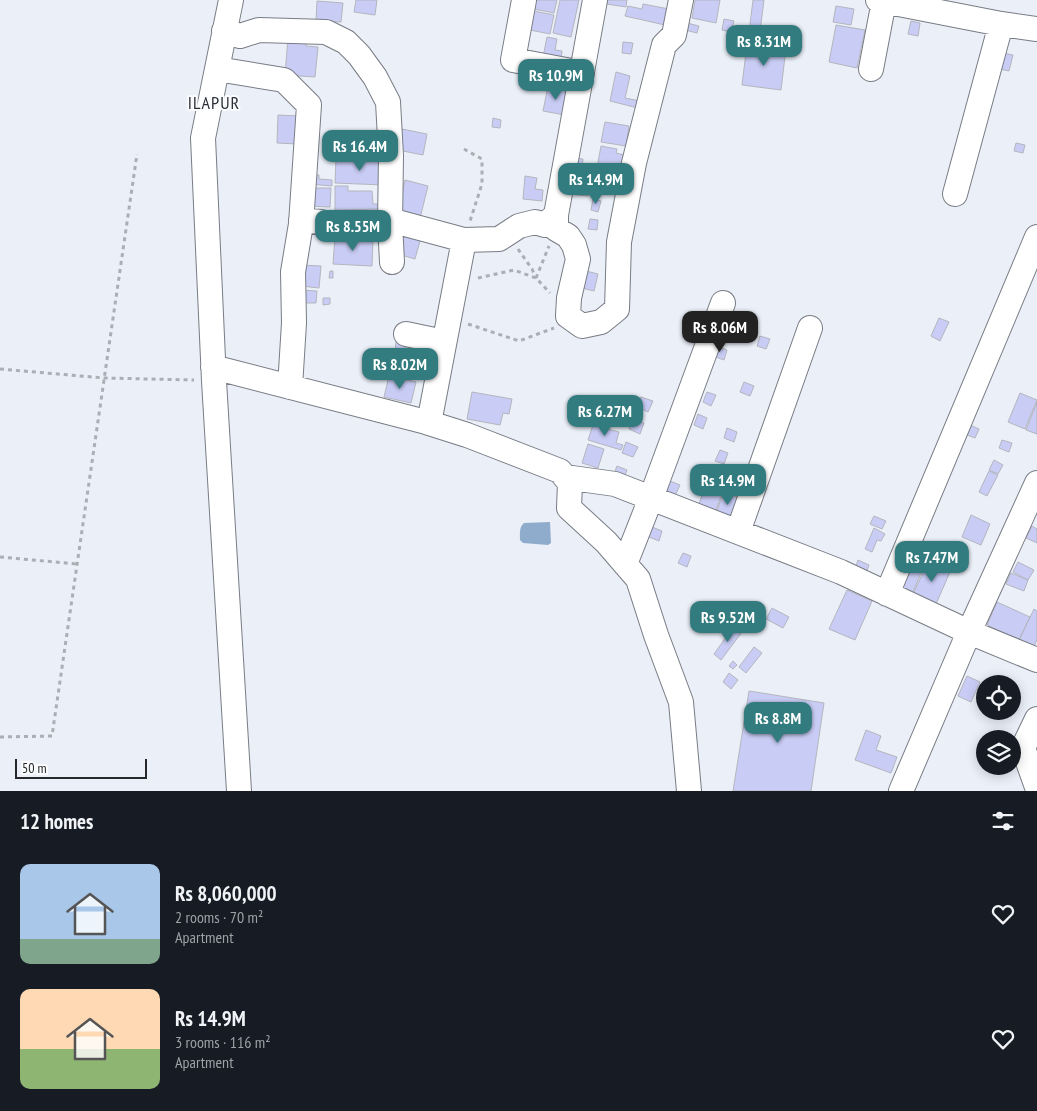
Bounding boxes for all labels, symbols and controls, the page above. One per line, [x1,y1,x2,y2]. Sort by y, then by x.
pin: Rs 8.31M [712,24,816,67]
text: Rs 8.31M [737,31,791,51]
pin: Rs 10.9M [504,58,608,101]
text: Rs 10.9M [529,65,583,85]
district label: ILAPUR [188,91,240,114]
pin: Rs 16.4M [308,130,412,172]
text: Rs 16.4M [333,136,387,156]
pin: Rs 14.9M [544,162,648,205]
text: Rs 14.9M [569,169,623,189]
pin: Rs 8.55M [301,210,405,252]
text: Rs 8.55M [326,216,380,236]
pin: Rs 8.06M [668,310,772,353]
text: Rs 8.06M [693,317,747,337]
pin: Rs 8.02M [348,348,452,390]
text: Rs 8.02M [373,354,427,374]
pin: Rs 6.27M [553,394,657,437]
text: Rs 6.27M [578,401,632,421]
pin: Rs 14.9M [676,464,780,506]
text: Rs 14.9M [701,470,755,490]
pin: Rs 7.47M [880,540,984,583]
text: Rs 7.47M [906,547,958,567]
pin: Rs 9.52M [676,600,780,643]
text: Rs 9.52M [701,607,755,627]
map controls [976,675,1021,775]
button: locate [976,675,1021,720]
pin: Rs 8.8M [732,702,824,744]
text: Rs 8.8M [755,708,801,728]
button: layers [976,730,1021,775]
scale bar [15,756,148,779]
text: 50 m [22,759,47,777]
icon: filters [989,807,1017,835]
text: 12 homes [20,808,93,835]
text: Rs 8,060,000 [175,880,277,907]
icon: home [60,884,120,944]
icon: heart [989,900,1017,928]
text: 2 rooms · 70 m² [175,907,263,927]
text: Apartment [175,927,234,947]
text: Rs 14.9M [175,1005,246,1032]
icon: home [60,1009,120,1069]
icon: heart [989,1025,1017,1053]
text: 3 rooms · 116 m² [175,1032,271,1052]
text: Apartment [175,1052,234,1072]

